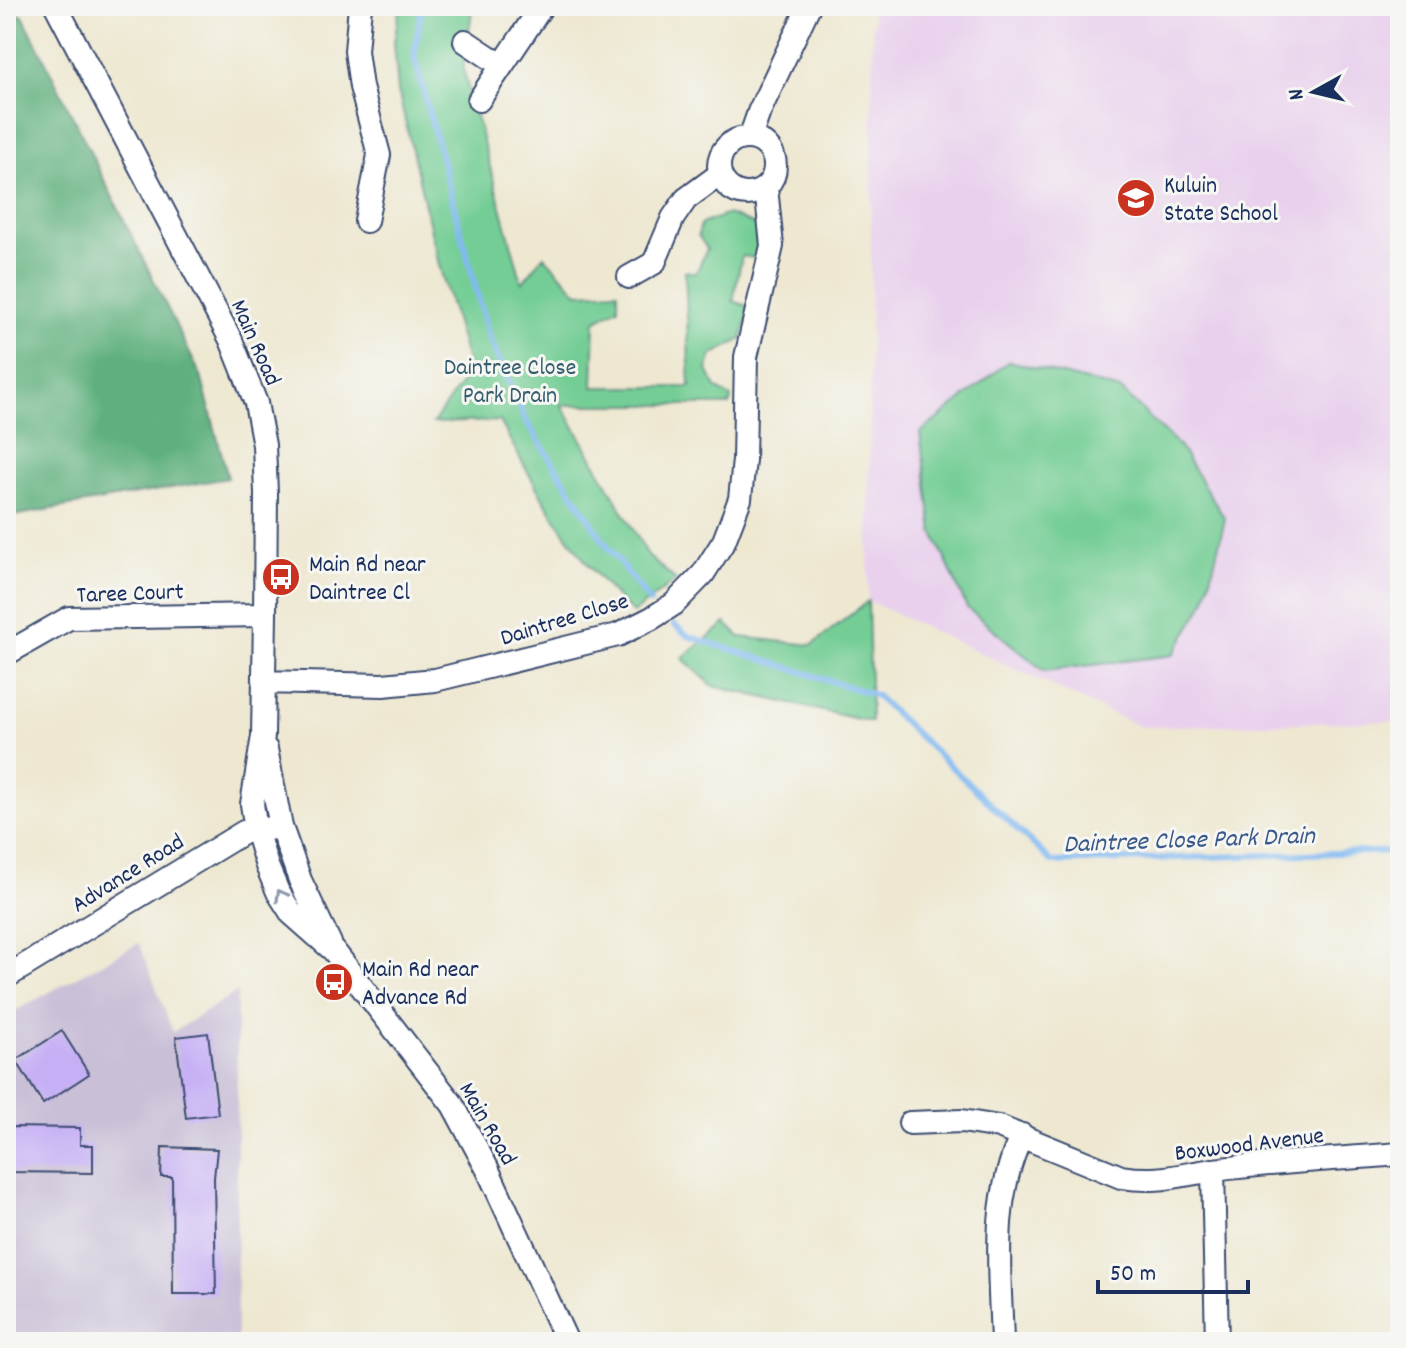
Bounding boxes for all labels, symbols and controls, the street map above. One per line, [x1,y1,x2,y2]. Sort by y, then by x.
north arrow [1274,52,1354,132]
text: N [1282,87,1314,102]
place label: Kuluin State School [1164,170,1278,232]
school or university icon: Kuluin State School [1115,177,1157,219]
street label: Main Road [220,295,288,392]
park label: Daintree Close Park Drain [444,352,576,414]
place label: Main Rd near Daintree Cl [309,549,426,611]
bus stop icon: Main Rd near Daintree Cl [260,556,302,598]
street label: Taree Court [76,576,184,614]
street label: Daintree Close [497,585,633,656]
water label: Daintree Close Park Drain [1063,819,1317,864]
street label: Advance Road [66,826,192,923]
one-way arrow [275,889,290,903]
place label: Main Rd near Advance Rd [362,954,479,1016]
bus stop icon: Main Rd near Advance Rd [313,961,355,1003]
street label: Main Road [449,1077,524,1172]
street label: Boxwood Avenue [1173,1120,1326,1172]
scale bar [1098,1244,1248,1294]
text: 50 m [1110,1258,1156,1292]

